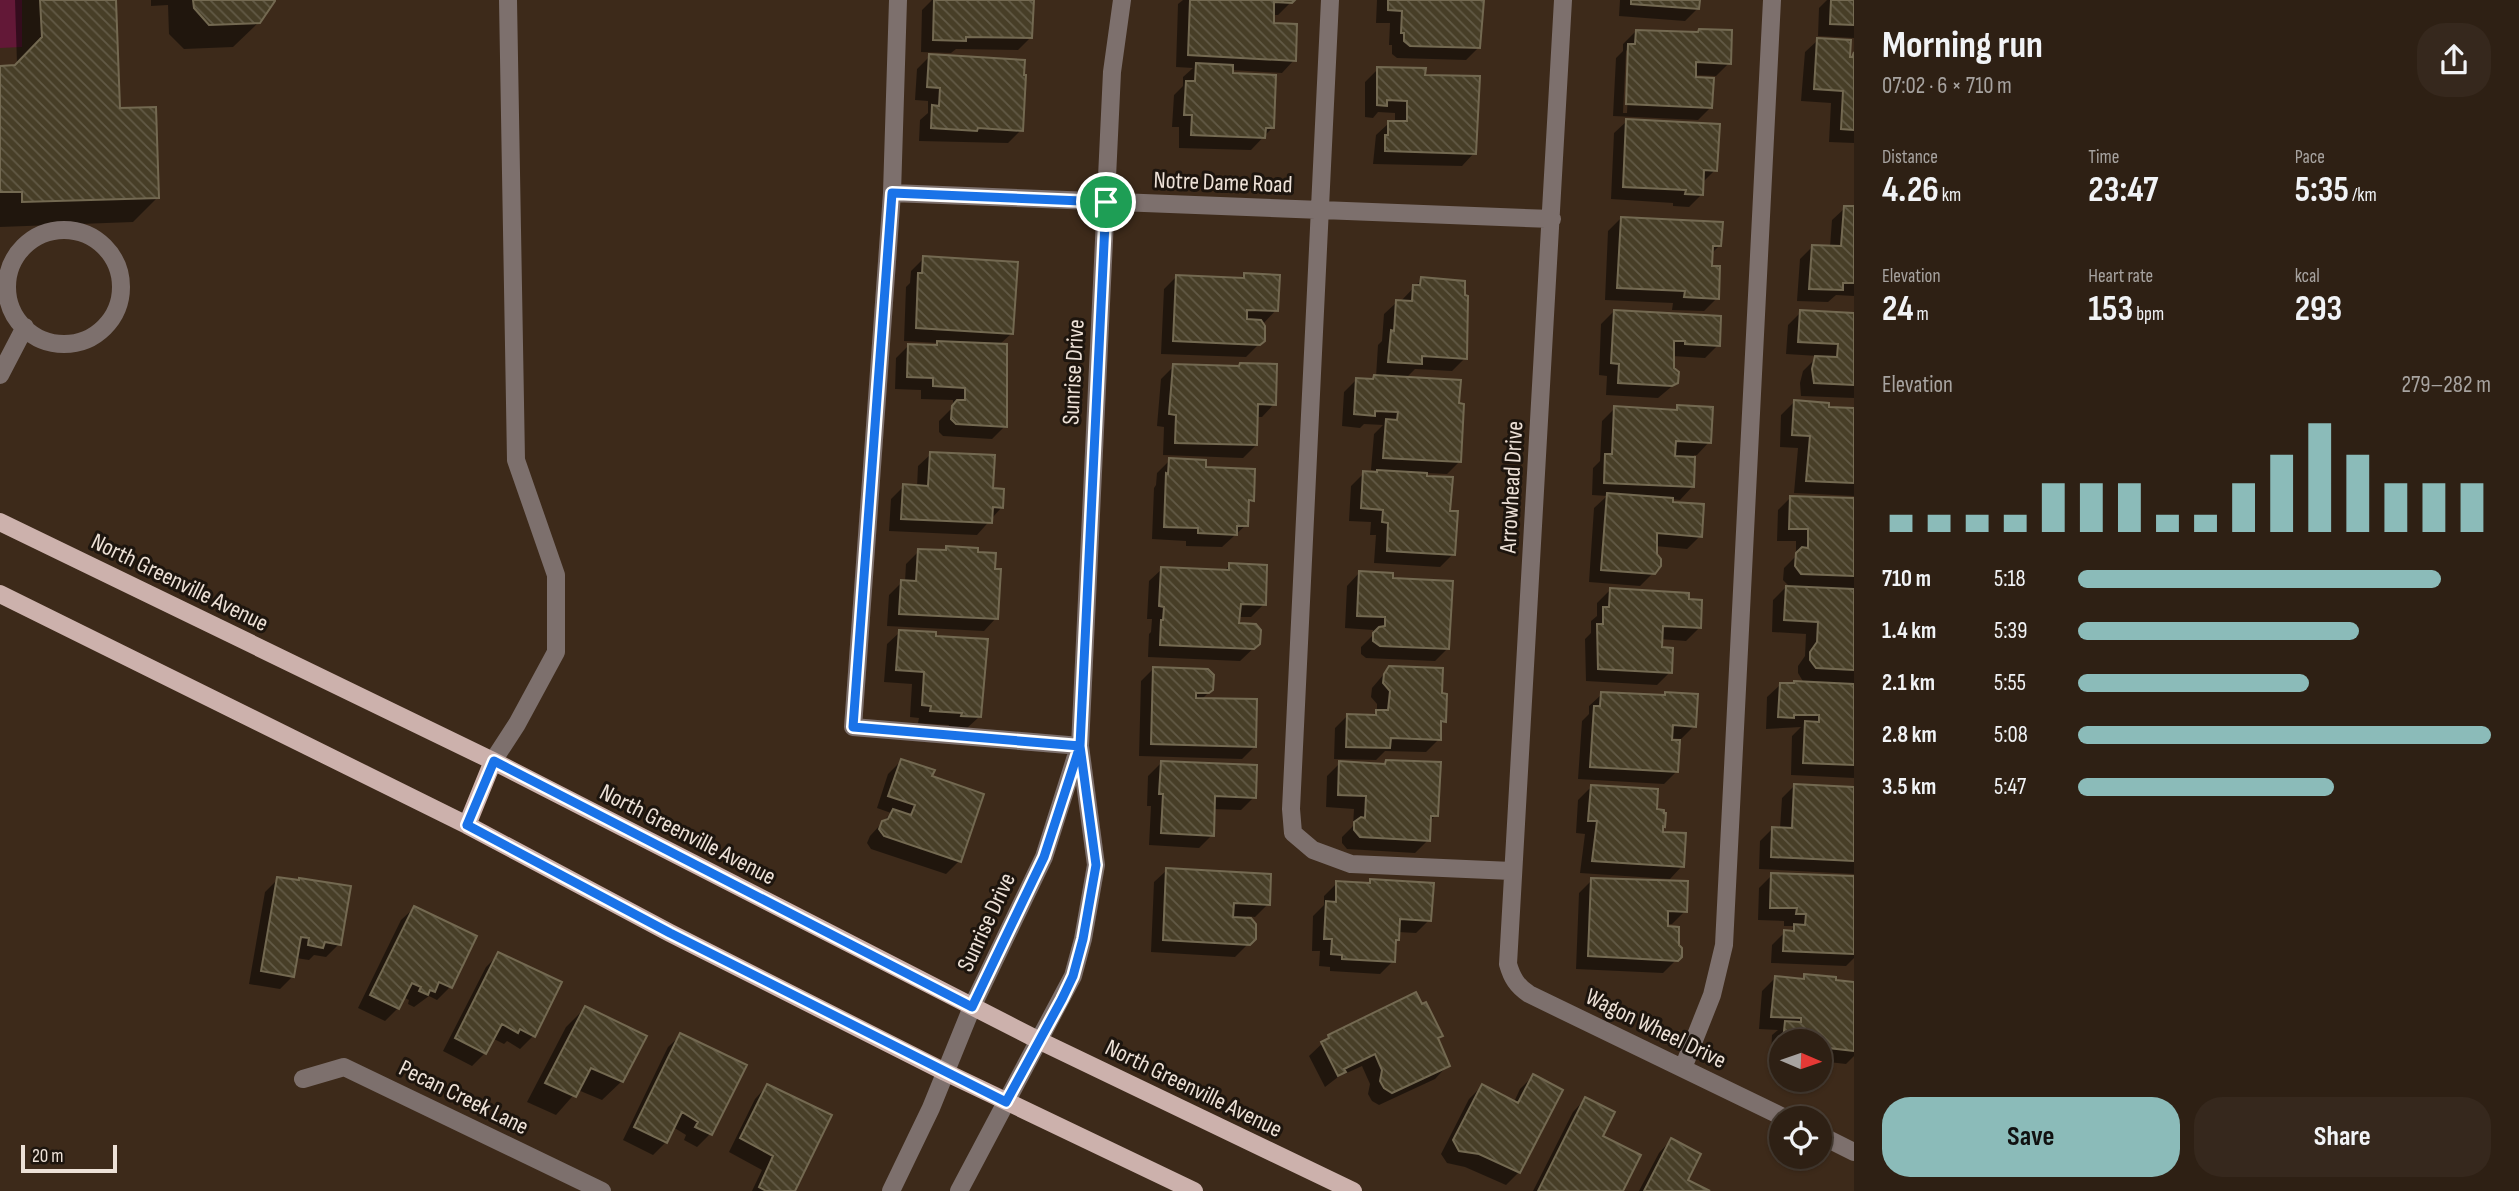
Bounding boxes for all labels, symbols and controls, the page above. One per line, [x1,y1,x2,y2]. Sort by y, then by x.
text: Morning run [1882,23,2043,68]
button: share [2417,23,2491,97]
text: 07:02 · 6 × 710 m [1882,72,2012,100]
text: Distance [1882,146,1938,169]
text: Time [2088,146,2119,169]
text: Pace [2295,146,2325,169]
street label: Notre Dame Road [1153,166,1293,199]
text: 4.26 [1882,169,1939,212]
text: 23:47 [2088,169,2158,212]
text: 5:35 [2295,169,2349,212]
pin [1076,172,1136,232]
icon: arrive [1087,183,1125,221]
text: km [1939,184,1961,207]
text: /km [2349,184,2377,207]
text: Elevation [1882,265,1941,288]
text: Heart rate [2088,265,2153,288]
text: kcal [2295,265,2320,288]
text: 24 [1882,288,1913,331]
text: 153 [2088,288,2133,331]
text: 293 [2295,288,2342,331]
text: m [1913,303,1929,326]
text: bpm [2133,303,2164,326]
street label: Sunrise Drive [1056,318,1091,426]
text: Elevation [1882,371,1953,399]
text: 279–282 m [2402,371,2491,399]
street label: Arrowhead Drive [1494,420,1529,555]
street label: North Greenville Avenue [86,527,273,638]
text: 710 m [1882,565,1931,593]
text: 5:18 [1994,565,2026,593]
text: 1.4 km [1882,617,1936,645]
text: 5:39 [1994,617,2027,645]
text: 2.1 km [1882,669,1935,697]
text: 5:55 [1994,669,2026,697]
text: 2.8 km [1882,721,1937,749]
text: 5:08 [1994,721,2028,749]
text: 3.5 km [1882,773,1936,801]
text: 5:47 [1994,773,2026,801]
street label: North Greenville Avenue [595,778,781,891]
street label: Sunrise Drive [951,868,1022,976]
street label: Wagon Wheel Drive [1581,982,1731,1075]
north arrow [1769,1029,1832,1092]
map controls [1769,1029,1832,1169]
street label: North Greenville Avenue [1100,1033,1287,1144]
street label: Pecan Creek Lane [394,1054,533,1141]
button: Save [1882,1097,2180,1177]
button: Share [2194,1097,2491,1177]
button: locate [1769,1106,1832,1169]
scale bar [21,1142,117,1174]
text: 20 m [32,1145,64,1168]

